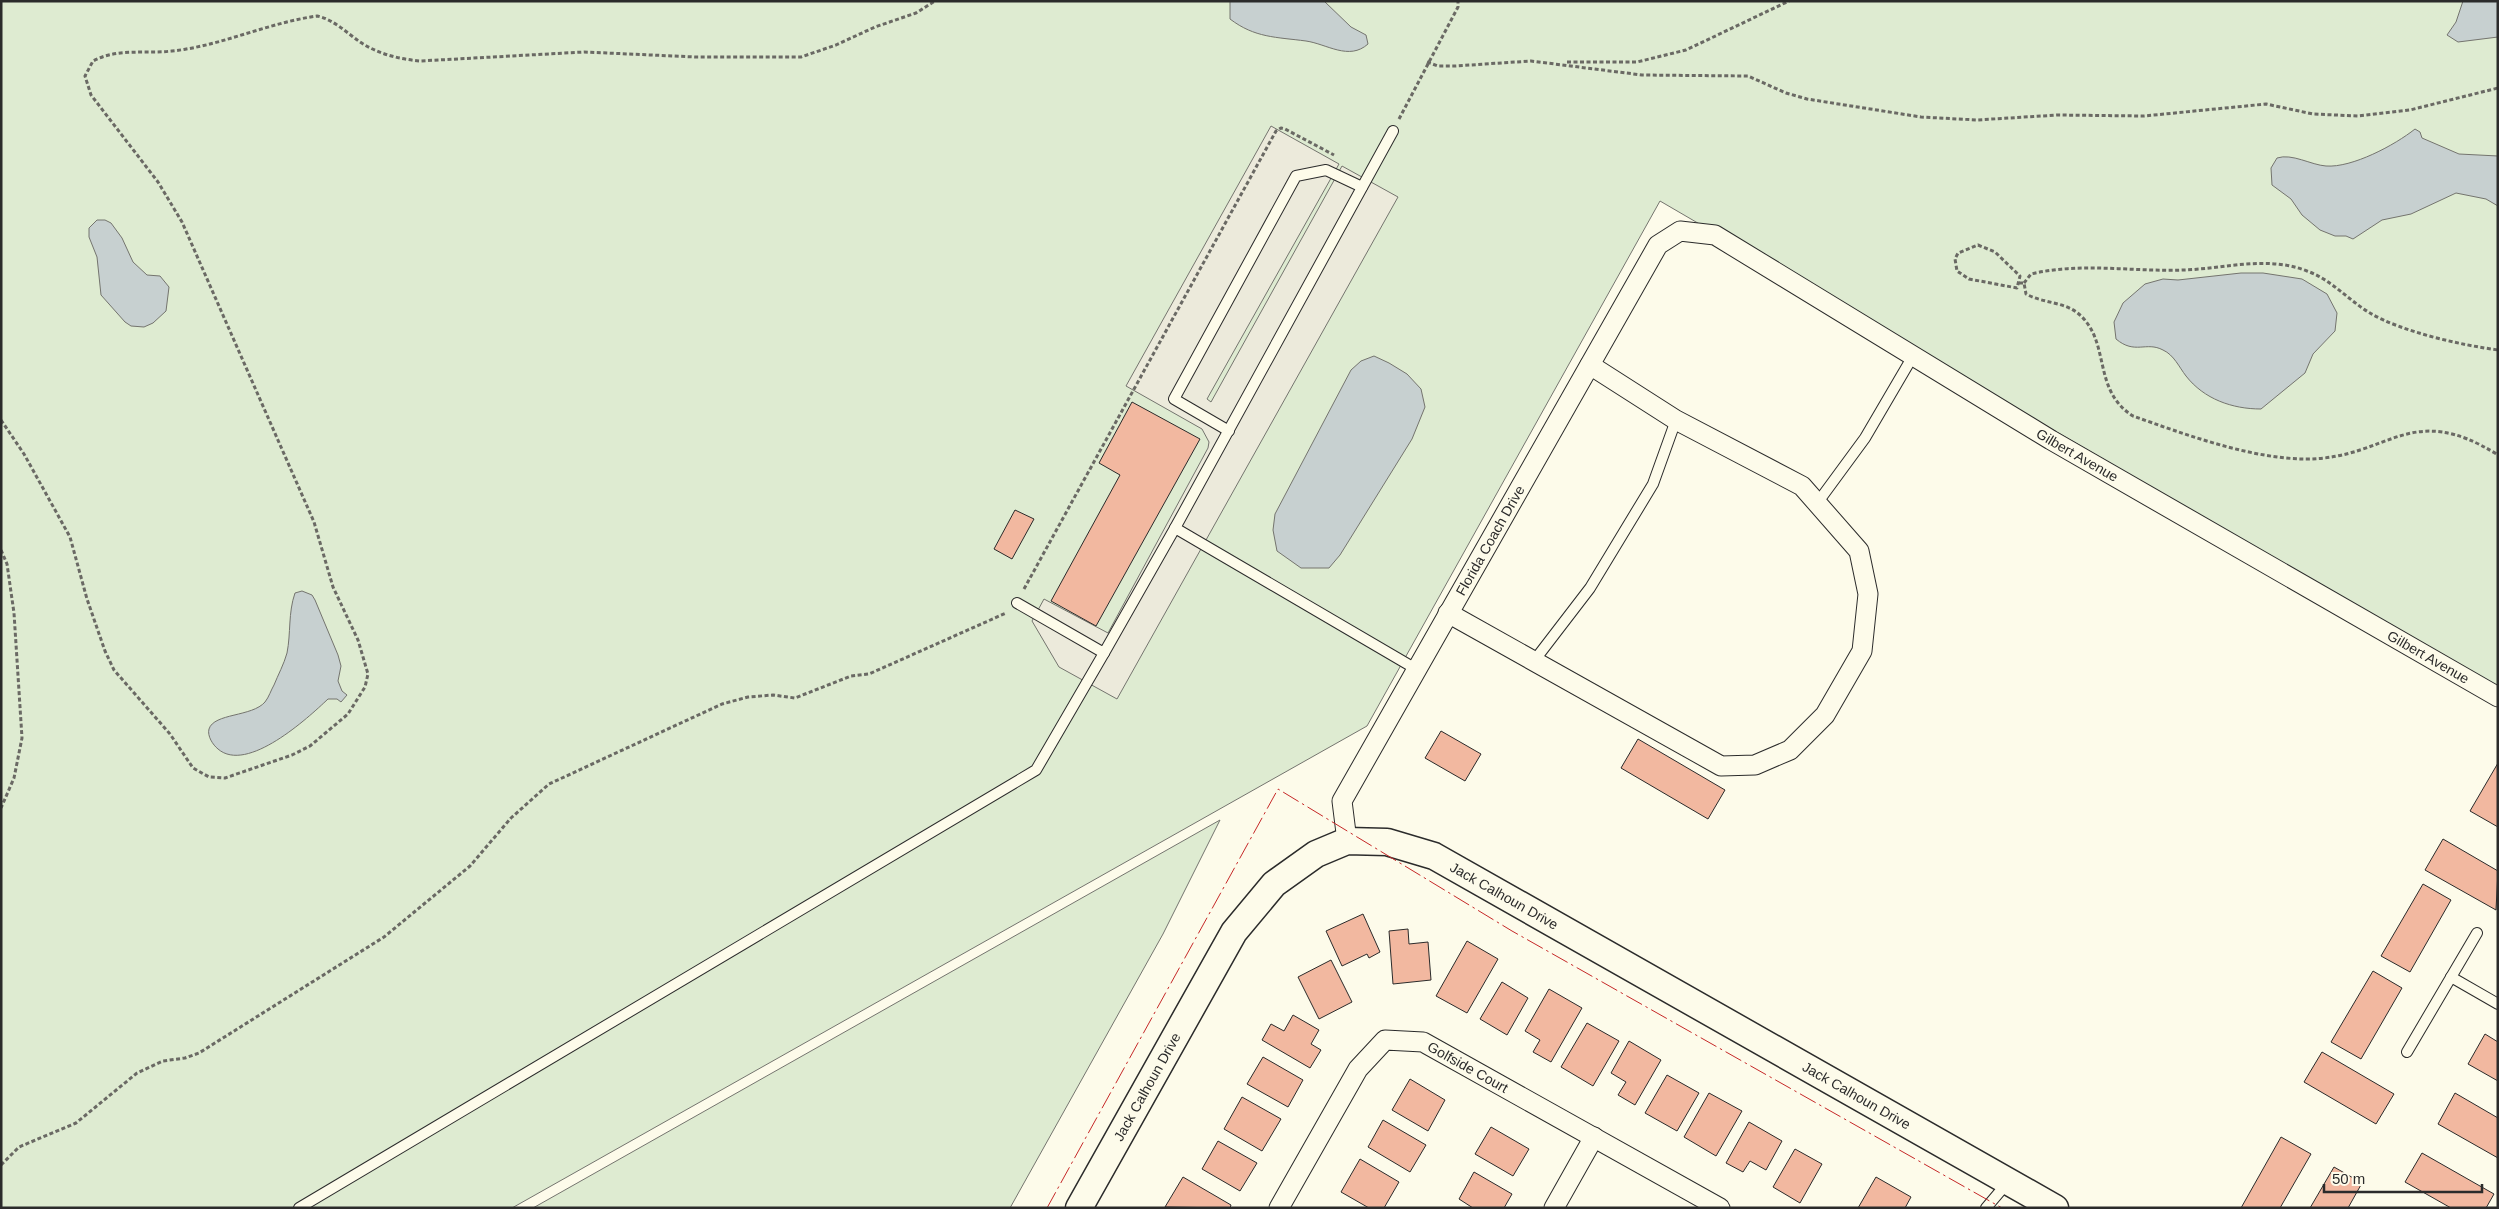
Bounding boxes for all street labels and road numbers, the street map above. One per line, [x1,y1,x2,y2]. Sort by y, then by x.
street label: Gilbert Avenue [2034,425,2121,485]
street label: Florida Coach Drive [1453,482,1528,598]
street label: Gilbert Avenue [2385,627,2472,687]
street label: Jack Calhoun Drive [1447,859,1561,933]
street label: Jack Calhoun Drive [1110,1030,1184,1144]
street label: Golfside Court [1425,1038,1511,1096]
street label: Jack Calhoun Drive [1800,1059,1914,1133]

